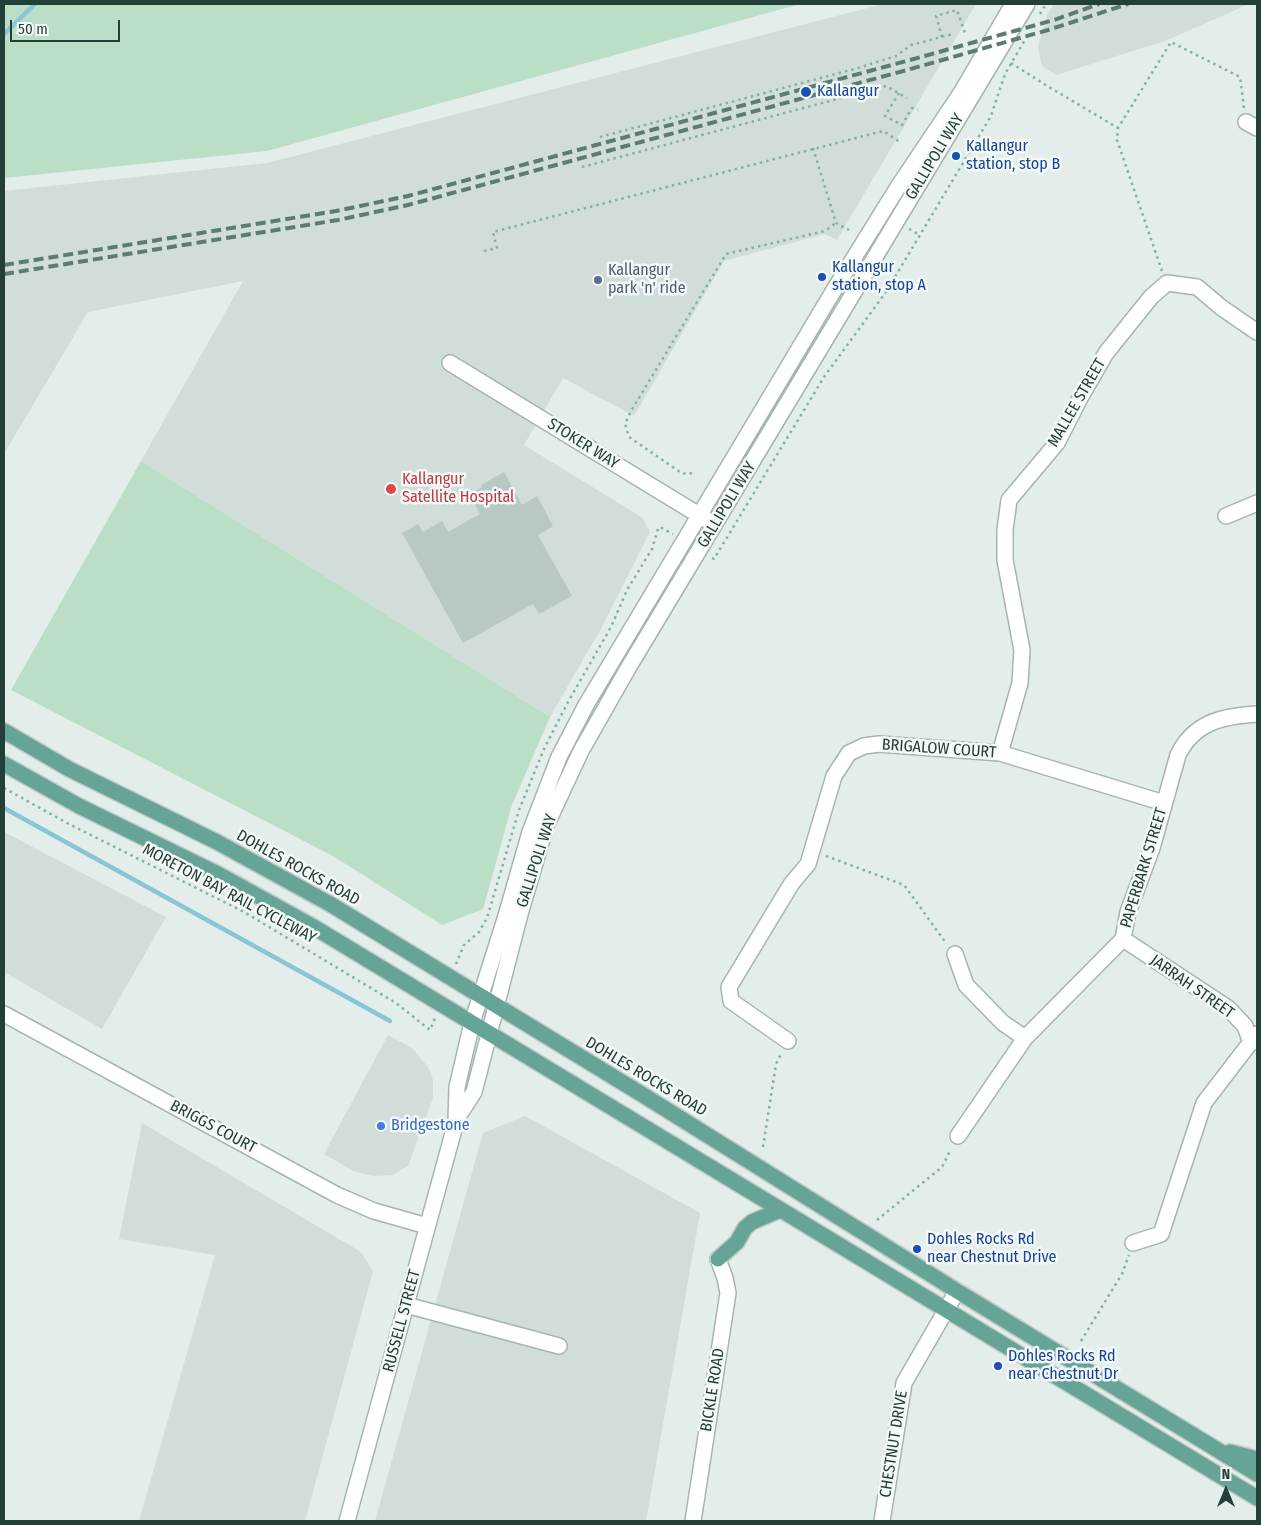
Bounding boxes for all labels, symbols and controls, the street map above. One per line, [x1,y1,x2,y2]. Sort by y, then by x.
scale bar [12,10,122,42]
text: 50 m [18,20,48,38]
place label: Kallangur [817,82,879,102]
marker: Kallangur [799,85,813,99]
street label: GALLIPOLI WAY [902,110,968,204]
place label: Kallangur station, stop B [966,137,1060,175]
marker: Kallangur station, stop B [950,150,962,162]
place label: Kallangur station, stop A [832,258,926,296]
place label: Kallangur park 'n' ride [608,261,686,299]
marker: Kallangur station, stop A [816,271,828,283]
marker: Kallangur park 'n' ride [592,274,604,286]
street label: MALLEE STREET [1044,355,1110,451]
street label: STOKER WAY [544,415,622,473]
street label: GALLIPOLI WAY [694,458,760,552]
place label: Kallangur Satellite Hospital [402,470,514,508]
marker: Kallangur Satellite Hospital [384,482,398,496]
street label: BRIGALOW COURT [881,735,997,763]
street label: PAPERBARK STREET [1117,806,1171,930]
street label: GALLIPOLI WAY [513,812,561,910]
street label: DOHLES ROCKS ROAD [233,826,363,910]
street label: MORETON BAY RAIL CYCLEWAY [139,840,319,948]
street label: JARRAH STREET [1146,951,1238,1023]
street label: DOHLES ROCKS ROAD [582,1033,710,1121]
street label: BRIGGS COURT [167,1096,259,1158]
place label: Bridgestone [391,1116,470,1136]
marker: Bridgestone [375,1120,387,1132]
place label: Dohles Rocks Rd near Chestnut Drive [927,1230,1056,1268]
marker: Dohles Rocks Rd near Chestnut Drive [911,1243,923,1255]
street label: RUSSELL STREET [379,1268,425,1374]
street label: BICKLE ROAD [697,1347,729,1433]
place label: Dohles Rocks Rd near Chestnut Dr [1008,1347,1118,1385]
marker: Dohles Rocks Rd near Chestnut Dr [992,1360,1004,1372]
street label: CHESTNUT DRIVE [876,1389,912,1499]
north arrow [1201,1465,1251,1515]
text: N [1222,1466,1230,1483]

